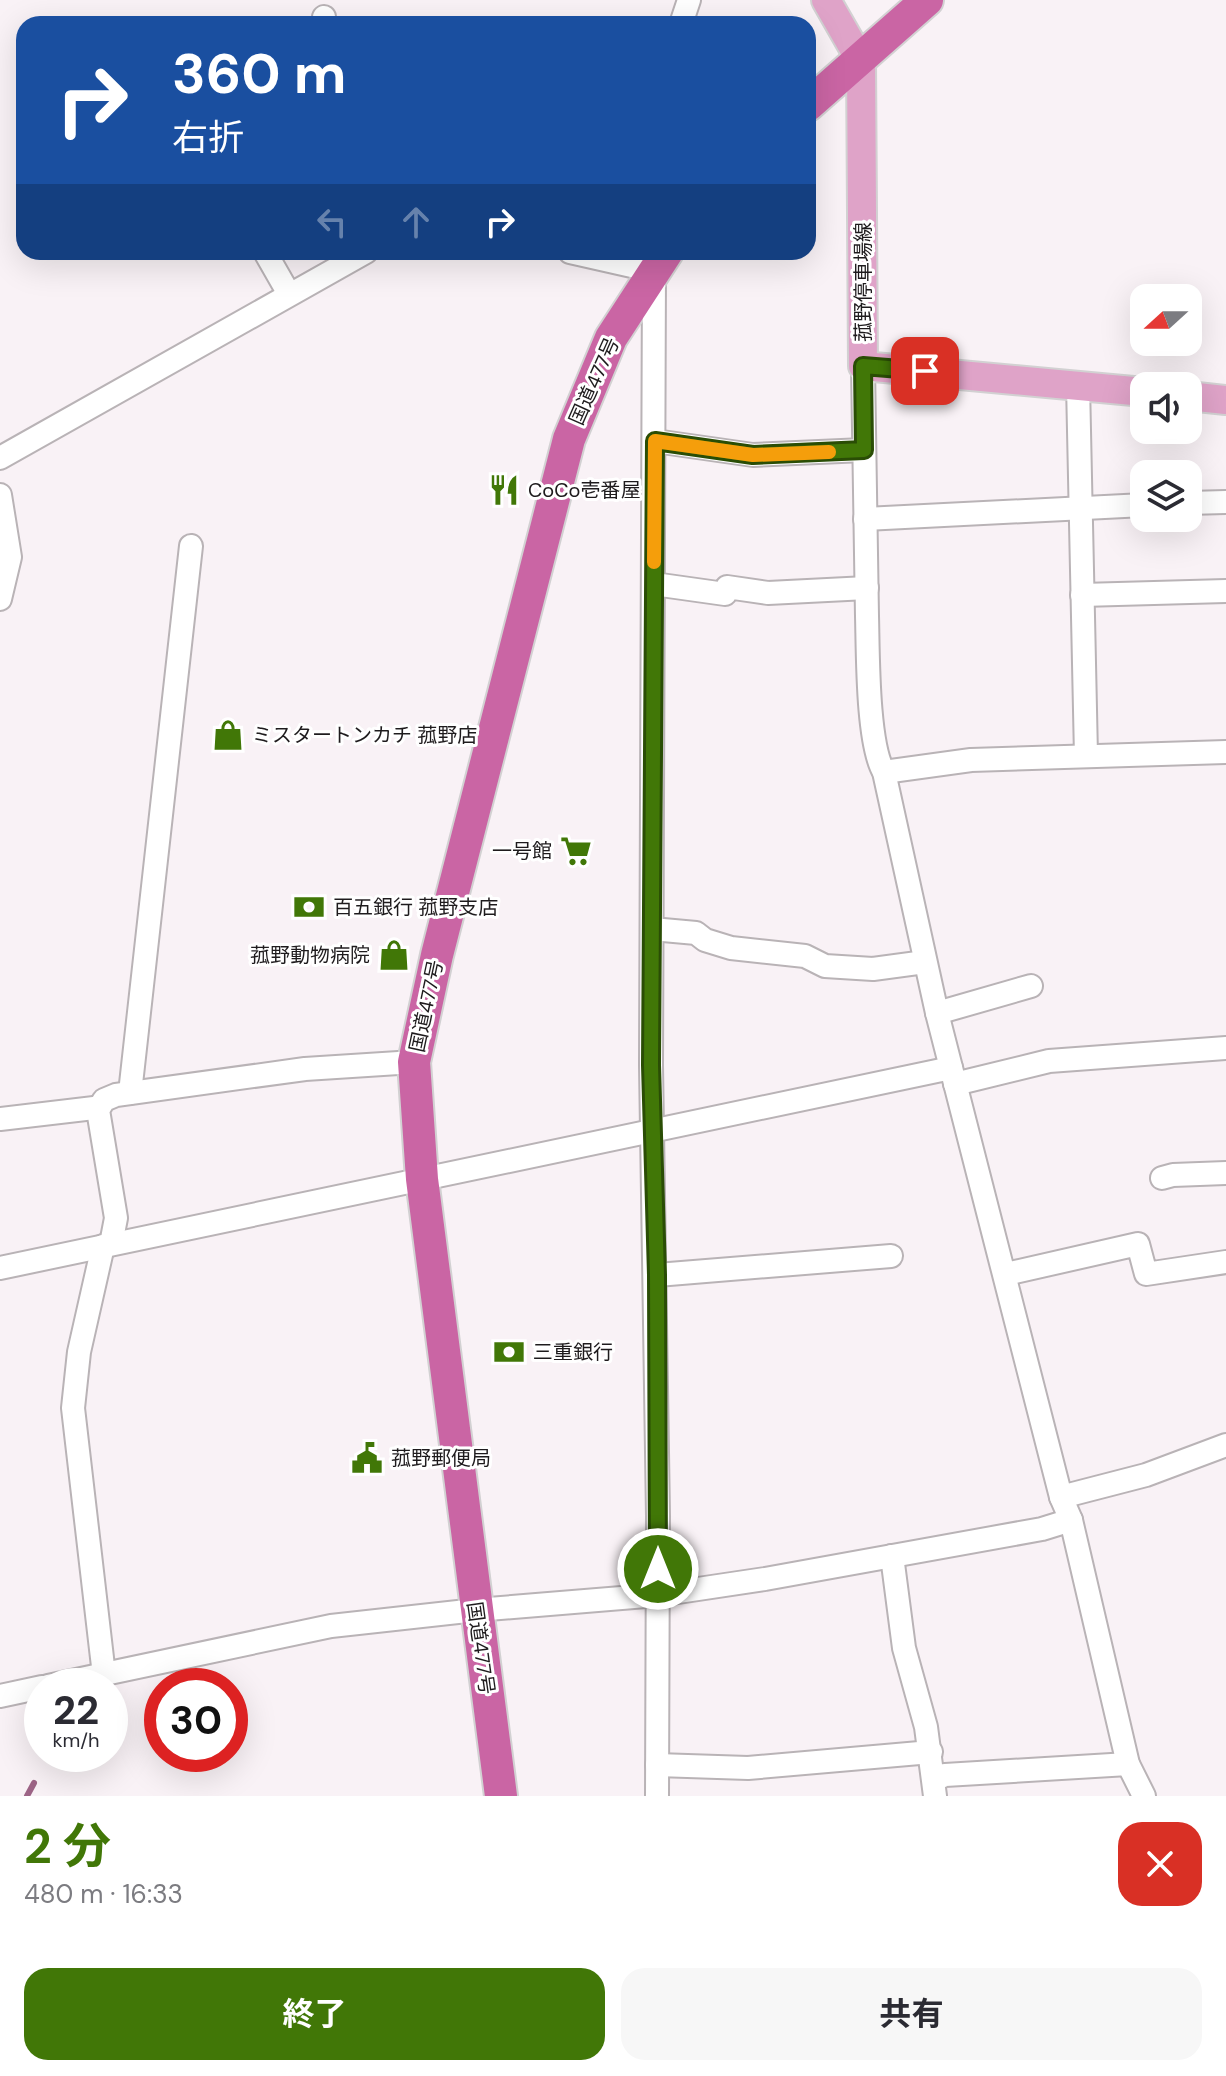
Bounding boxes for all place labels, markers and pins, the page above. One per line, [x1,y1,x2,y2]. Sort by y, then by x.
pin [891,337,959,405]
restaurant icon: CoCo壱番屋 [487,473,521,507]
place label: CoCo壱番屋 [528,477,640,503]
shop icon: ミスタートンカチ 菰野店 [211,718,245,752]
place label: ミスタートンカチ 菰野店 [252,722,477,748]
supermarket icon: 一号館 [559,834,593,868]
place label: 一号館 [492,838,552,864]
bank icon: 百五銀行 菰野支店 [292,890,326,924]
place label: 百五銀行 菰野支店 [333,894,498,920]
shop icon: 菰野動物病院 [377,938,411,972]
place label: 菰野動物病院 [250,942,370,968]
bank icon: 三重銀行 [492,1335,526,1369]
place label: 三重銀行 [533,1339,613,1365]
public building icon: 菰野郵便局 [350,1441,384,1475]
place label: 菰野郵便局 [391,1445,491,1471]

